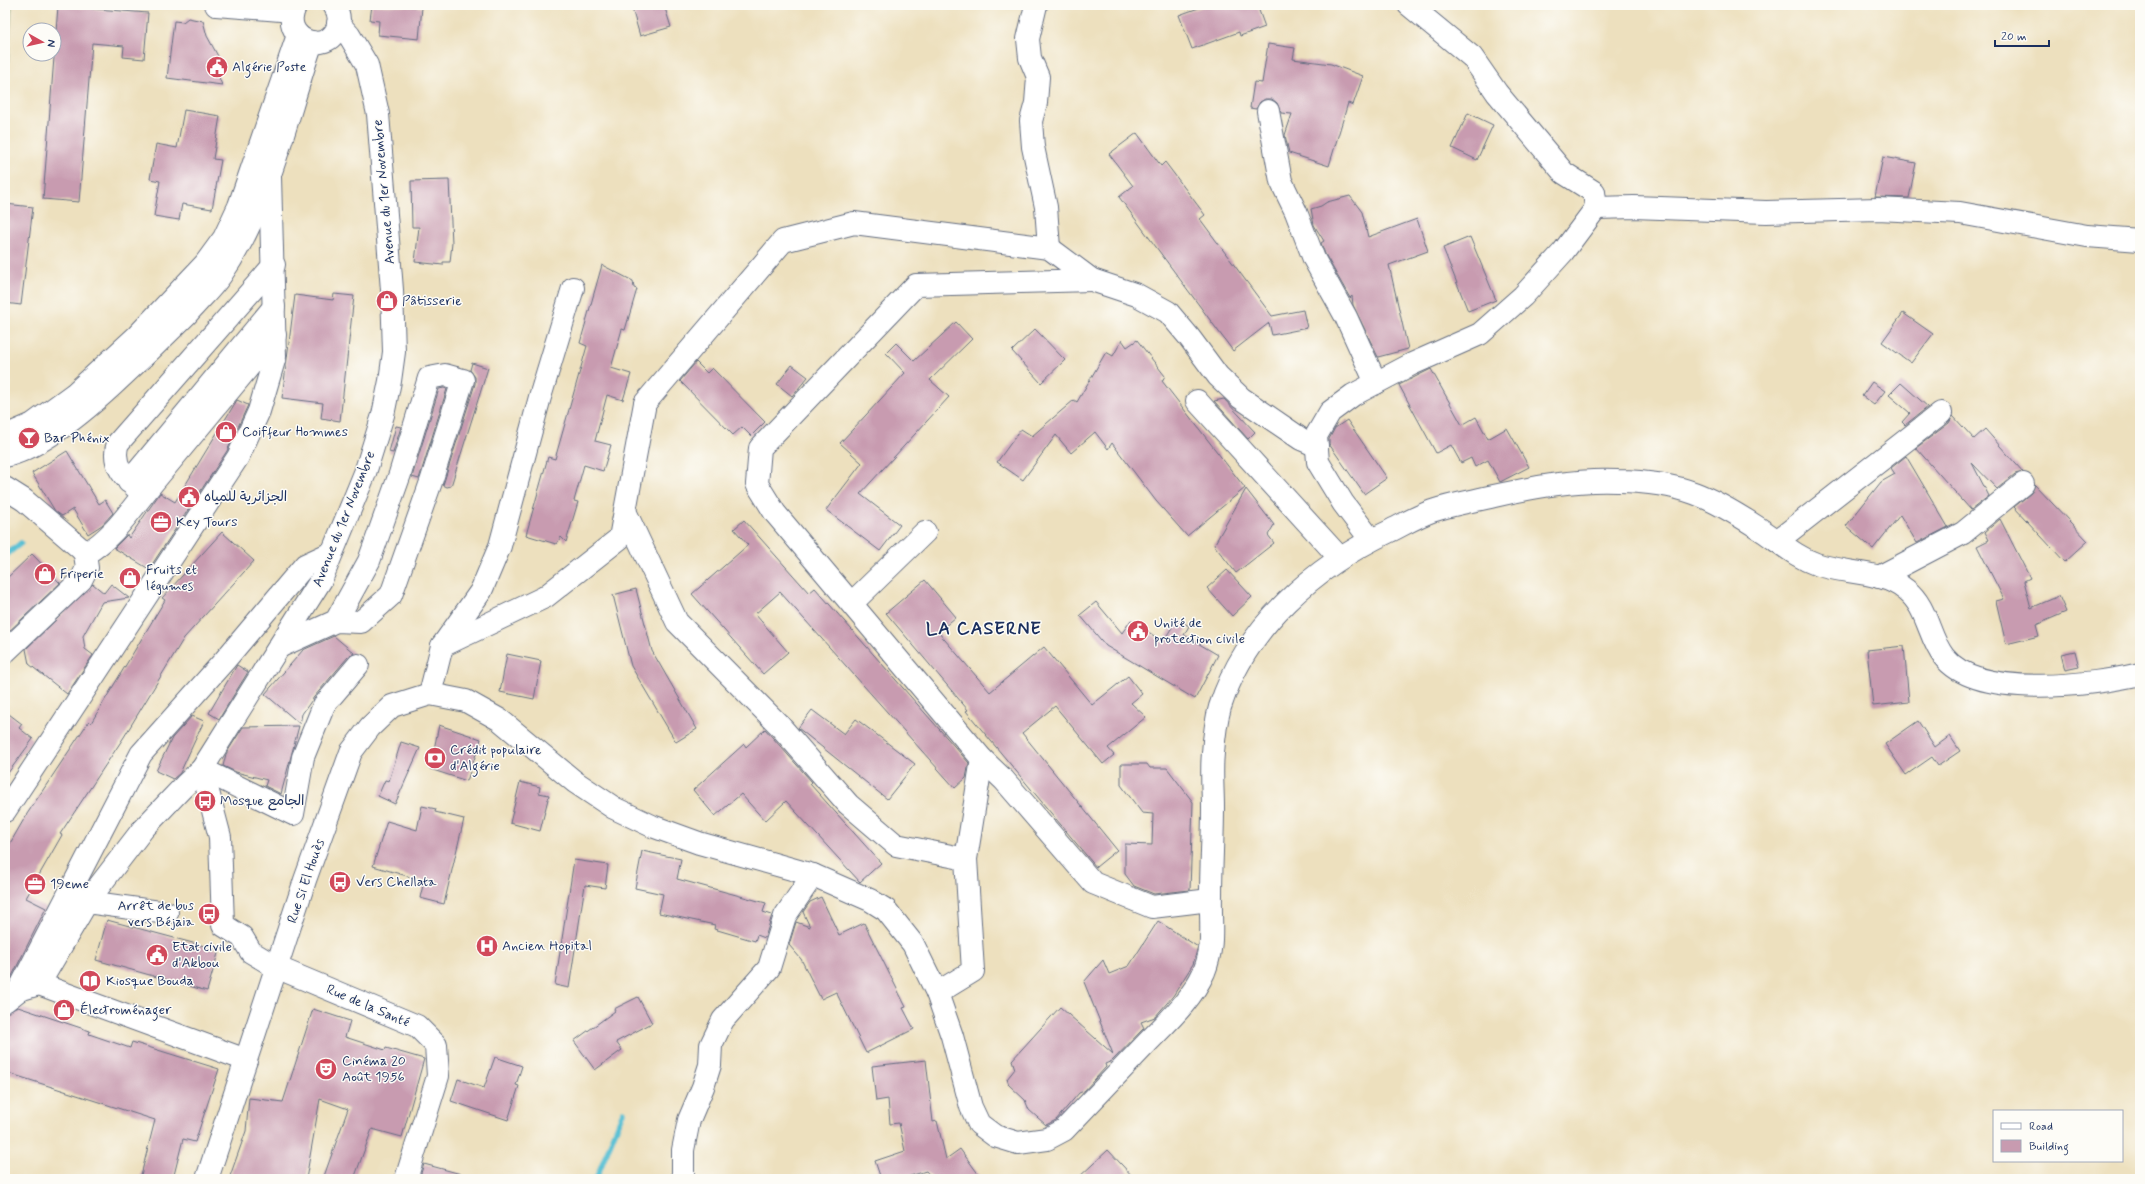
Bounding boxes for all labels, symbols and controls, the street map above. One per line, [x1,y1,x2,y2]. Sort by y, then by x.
north arrow [22,22,62,62]
scale bar [1995,22,2049,48]
text: 20 m [2001,29,2027,45]
text: N [43,39,58,48]
public building icon: Algérie Poste [204,54,230,80]
place label: Algérie Poste [232,58,307,78]
street label: Avenue du 1er Novembre [369,119,399,265]
shop icon: Pâtisserie [374,288,400,314]
place label: Pâtisserie [402,292,462,310]
shop icon: Coiffeur Hommes [213,419,239,445]
place label: Coiffeur Hommes [242,423,348,441]
bar icon: Bar Phénix [16,425,42,451]
place label: Bar Phénix [44,429,109,447]
street label: Avenue du 1er Novembre [308,448,380,590]
public building icon: الجزائرية للمياه [176,484,202,510]
place label: الجزائرية للمياه [204,488,287,506]
office icon: Key Tours [148,509,174,535]
place label: Key Tours [176,513,238,531]
shop icon: Friperie [32,561,58,587]
place label: Fruits et légumes [146,561,197,595]
place label: Friperie [60,565,104,583]
shop icon: Fruits et légumes [117,565,143,591]
place label: Unité de protection civile [1154,614,1245,648]
district label: LA CASERNE [926,617,1042,641]
public building icon: Unité de protection civile [1125,618,1151,644]
place label: Crédit populaire d'Algérie [450,741,542,777]
bank icon: Crédit populaire d'Algérie [422,745,448,771]
bus stop icon: Mosque الجامع [192,788,218,814]
place label: Mosque الجامع [220,792,305,811]
street label: Rue Si El Houès [283,836,329,926]
bus stop icon: Vers Chellata [327,869,353,895]
office icon: 19eme [22,871,48,897]
place label: Vers Chellata [356,873,437,891]
place label: 19eme [50,875,89,893]
place label: Arrêt de bus vers Béjaia [118,897,195,931]
bus stop icon: Arrêt de bus vers Béjaia [196,901,222,927]
hospital icon: Ancien Hopital [474,933,500,959]
place label: Ancien Hopital [502,937,592,955]
place label: Etat civile d'Akbou [172,938,232,972]
public building icon: Etat civile d'Akbou [144,942,170,968]
library icon: Kiosque Bouda [77,968,103,994]
place label: Kiosque Bouda [106,972,194,990]
street label: Rue de la Santé [324,980,412,1032]
shop icon: Électroménager [51,997,77,1023]
place label: Électroménager [80,1001,172,1021]
place label: Cinéma 20 Août 1956 [342,1052,406,1086]
theatre icon: Cinéma 20 Août 1956 [313,1056,339,1082]
legend [1993,1110,2123,1162]
text: Road [2029,1119,2053,1135]
text: Building [2029,1139,2069,1156]

